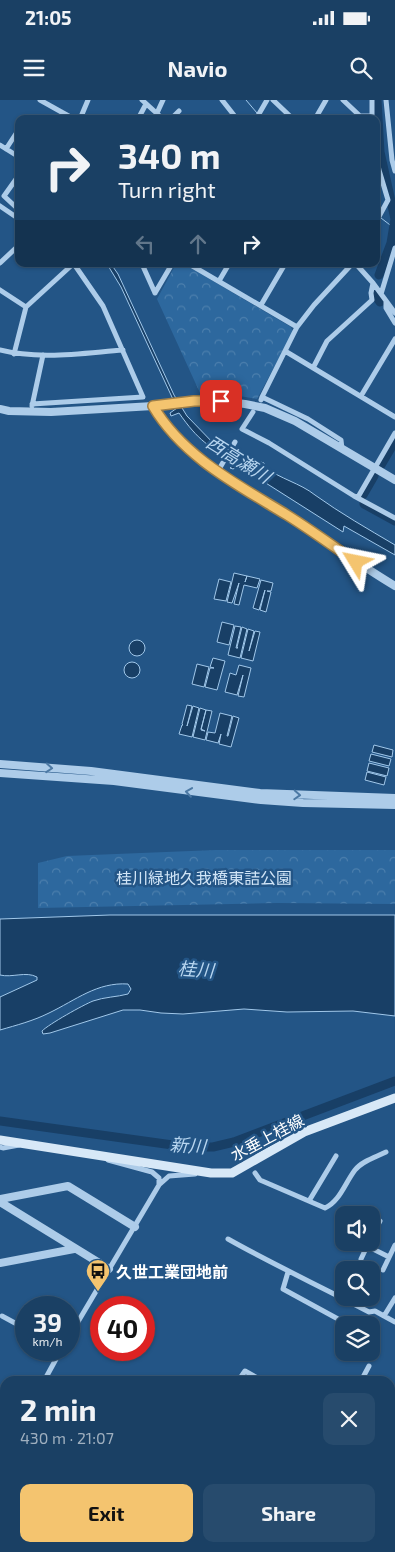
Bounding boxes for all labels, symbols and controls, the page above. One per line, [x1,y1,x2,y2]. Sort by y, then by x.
text: 21:05 [25,6,72,29]
icon: menu [20,54,48,82]
icon: search [347,54,375,82]
text: Navio [168,55,227,81]
text: 340 m [118,134,221,176]
icon: right [35,135,100,200]
text: Turn right [118,176,216,202]
icon: left [131,230,159,258]
icon: ahead [184,230,212,258]
icon: right [237,230,265,258]
pin [200,380,242,422]
icon: arrive [207,387,235,415]
water label: 西高瀬川 [203,431,277,488]
position arrow [329,535,381,587]
one-way arrow [45,762,53,773]
one-way arrow [185,787,194,797]
one-way arrow [293,789,301,800]
park label: 桂川緑地久我橋東詰公園 [116,868,292,887]
water label: 桂川 [177,957,217,981]
street label: 水垂上桂線 [227,1110,307,1164]
water label: 新川 [169,1133,209,1157]
map controls [335,1206,380,1361]
button: sound [335,1206,380,1251]
bus stop icon: 久世工業団地前 [85,1258,111,1292]
button: search [335,1261,380,1306]
place label: 久世工業団地前 [116,1262,228,1281]
speed limit sign: 40 [90,1296,155,1361]
text: 39 [33,1307,62,1337]
button: layers [335,1316,380,1361]
text: km/h [33,1334,62,1348]
text: 2 min [20,1391,97,1427]
button: close [323,1393,375,1445]
text: 430 m · 21:07 [20,1428,114,1447]
button: Exit [20,1484,193,1542]
button: Share [203,1484,375,1542]

